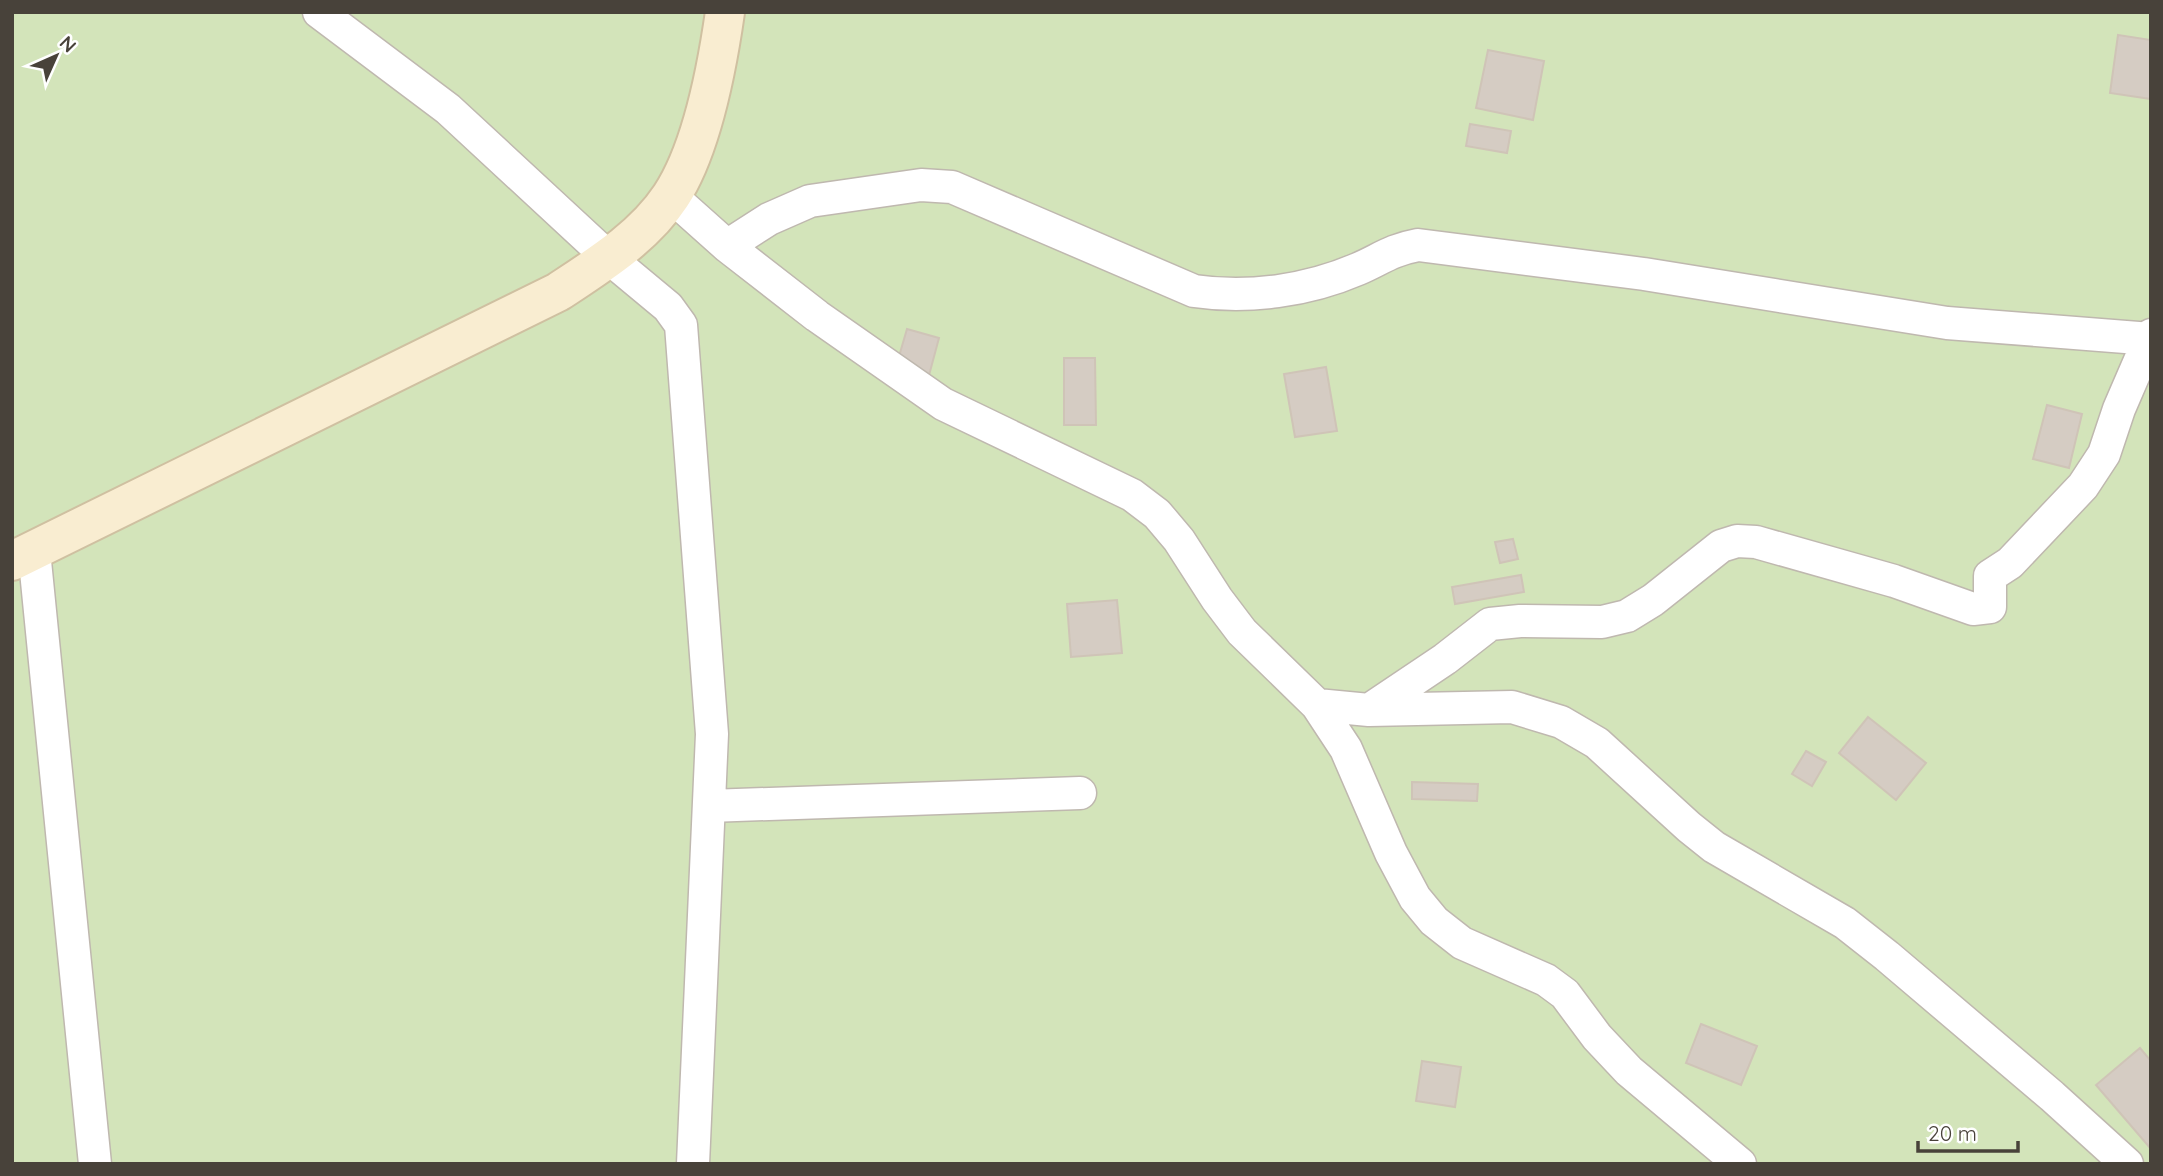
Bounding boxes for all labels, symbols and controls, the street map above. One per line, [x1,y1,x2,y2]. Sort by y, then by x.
north arrow [21,21,91,91]
text: N [55,31,81,57]
scale bar [1918,1110,2018,1154]
text: 20 m [1928,1120,1977,1146]

